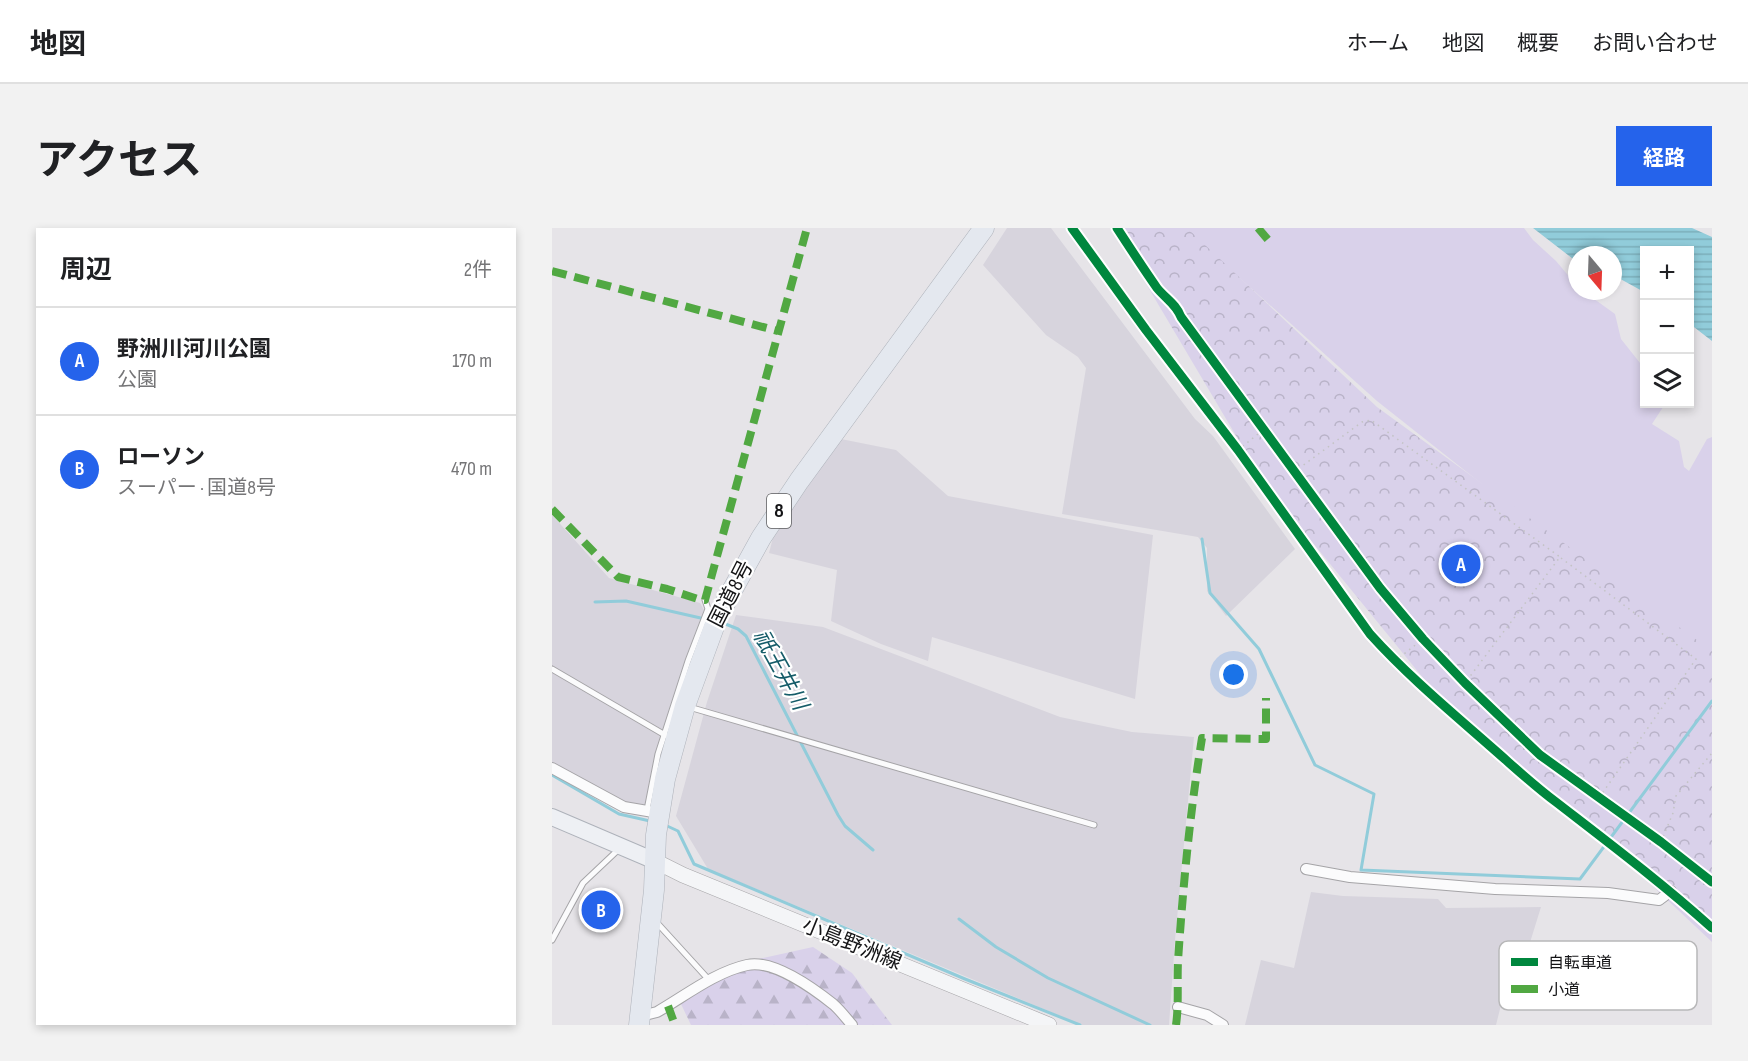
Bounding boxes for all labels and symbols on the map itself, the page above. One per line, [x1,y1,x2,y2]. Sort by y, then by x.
north arrow [1568,246,1622,300]
road number: 8 [767,494,791,528]
pin: A [1442,542,1480,586]
street label: 国道8号 [703,556,759,632]
water label: 祇王井川 [747,625,814,717]
your location [1219,660,1248,689]
pin: B [581,888,620,932]
street label: 小島野洲線 [799,913,905,975]
legend [1499,941,1697,1010]
text: 自転車道 [1548,954,1612,973]
text: 小道 [1548,981,1580,1000]

